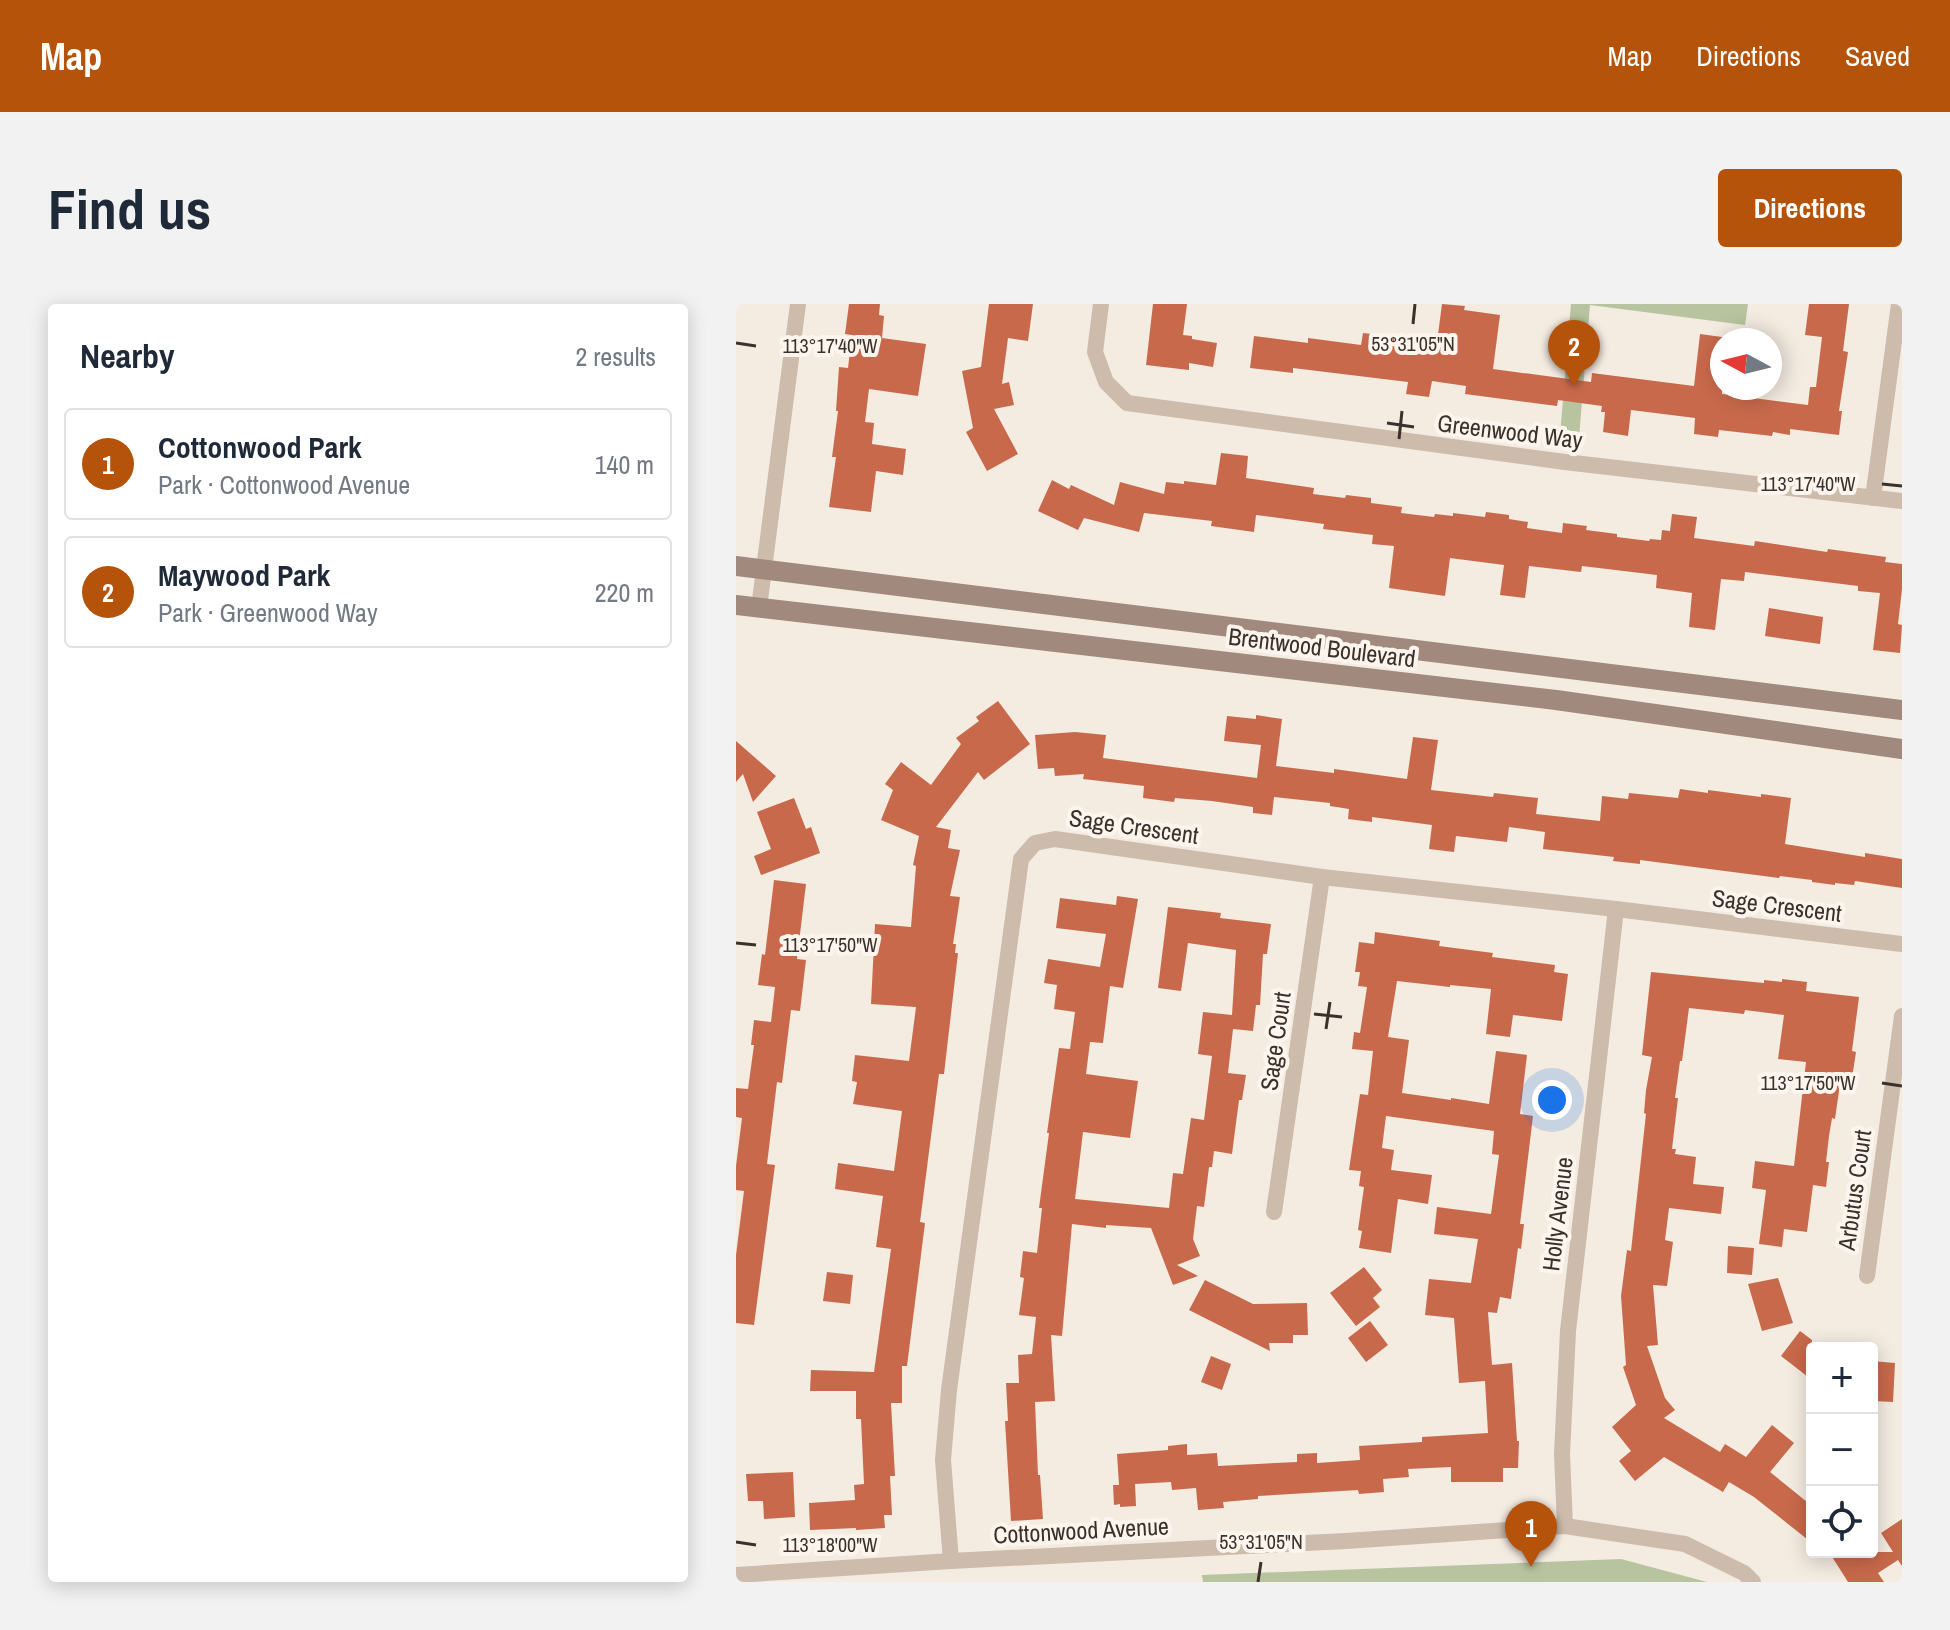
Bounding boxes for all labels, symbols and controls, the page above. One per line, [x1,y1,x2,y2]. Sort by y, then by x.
text: Map [40,31,102,82]
text: Map [1608,37,1652,75]
text: Directions [1696,37,1801,75]
text: Saved [1845,37,1910,75]
button: Directions [1718,169,1902,247]
text: Find us [48,171,211,246]
pin: 2 [1548,320,1600,386]
north arrow [1710,328,1782,400]
text: 53°31'05"N [1371,330,1455,357]
text: 113°17'40"W [782,332,878,359]
text: Nearby [80,333,175,379]
text: 2 results [575,339,656,374]
street label: Greenwood Way [1436,406,1584,456]
text: Cottonwood Park [158,427,362,467]
text: 1 [102,447,114,482]
text: 140 m [595,447,654,482]
text: Park · Cottonwood Avenue [158,467,410,502]
text: 113°17'40"W [1760,470,1856,497]
text: Maywood Park [158,555,330,595]
text: 2 [102,575,114,610]
text: 220 m [595,575,654,610]
text: Park · Greenwood Way [158,595,378,630]
street label: Brentwood Boulevard [1227,620,1417,674]
street label: Sage Crescent [1067,801,1201,851]
street label: Sage Crescent [1710,881,1844,929]
text: 113°17'50"W [782,931,878,958]
street label: Sage Court [1252,989,1298,1093]
text: 113°17'50"W [1760,1069,1856,1096]
your location [1532,1080,1572,1120]
street label: Arbutus Court [1830,1127,1878,1253]
street label: Holly Avenue [1534,1155,1580,1273]
map controls [1806,1342,1878,1558]
button: + [1806,1342,1878,1414]
button: − [1806,1414,1878,1486]
button: locate [1806,1486,1878,1558]
pin: 1 [1505,1501,1557,1567]
street label: Cottonwood Avenue [992,1509,1170,1551]
text: 53°31'05"N [1219,1528,1303,1555]
text: 113°18'00"W [782,1531,878,1558]

